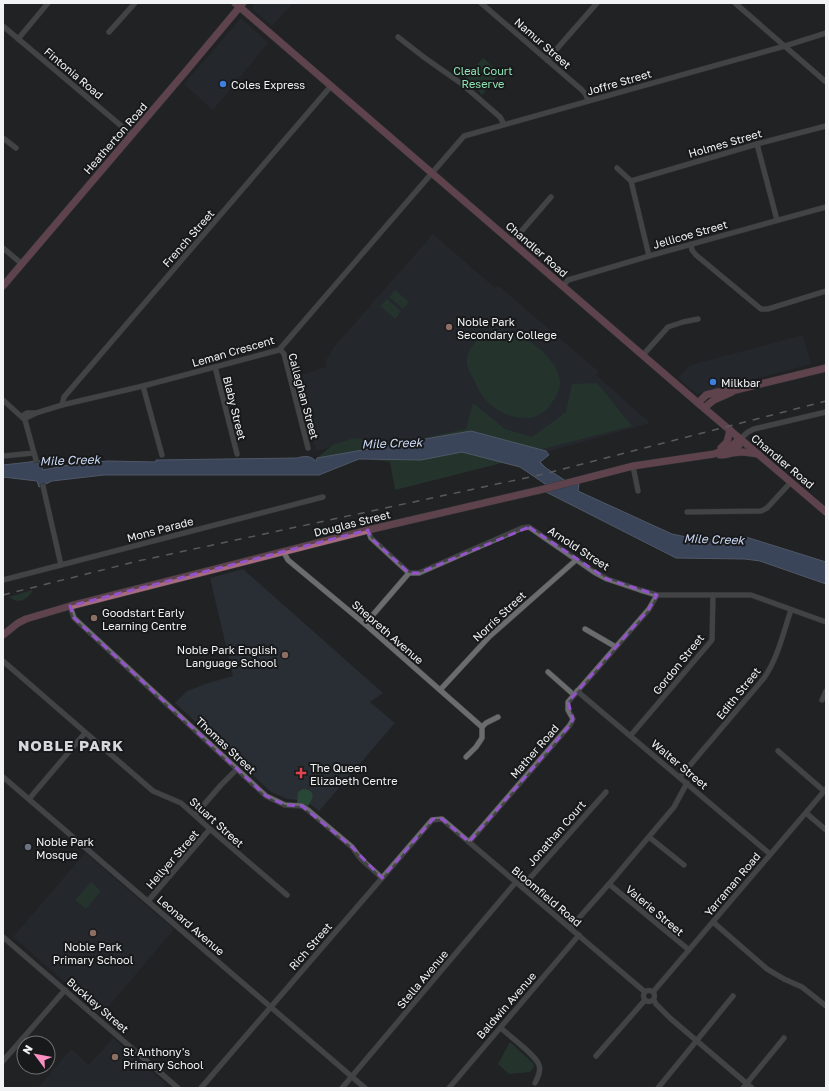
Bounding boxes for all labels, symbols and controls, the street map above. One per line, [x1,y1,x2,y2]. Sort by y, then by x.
street label: Namur Street [512,15,574,71]
street label: Fintonia Road [42,45,106,101]
park label: Cleal Court Reserve [453,64,513,90]
street label: Joffre Street [585,67,653,97]
place label: Coles Express [231,78,305,91]
marker: Coles Express [218,79,228,89]
street label: Heatherton Road [80,100,150,176]
street label: Holmes Street [687,126,763,160]
street label: French Street [159,207,217,269]
street label: Jellicoe Street [651,217,729,251]
street label: Chandler Road [503,219,571,279]
place label: Noble Park Secondary College [457,315,557,341]
marker: Noble Park Secondary College [444,322,454,332]
street label: Leman Crescent [190,333,276,369]
street label: Callaghan Street [286,351,322,441]
street label: Blaby Street [221,375,249,441]
place label: Milkbar [721,376,761,389]
marker: Milkbar [708,377,718,387]
street label: Chandler Road [749,431,817,491]
water label: Mile Creek [361,434,424,452]
water label: Mile Creek [39,451,102,469]
street label: Douglas Street [312,507,392,539]
street label: Mons Parade [125,514,195,544]
street label: Arnold Street [546,523,612,573]
water label: Mile Creek [683,530,746,548]
street label: Norris Street [470,588,528,644]
street label: Shepreth Avenue [350,597,426,667]
place label: Goodstart Early Learning Centre [102,606,187,632]
marker: Goodstart Early Learning Centre [89,613,99,623]
street label: Gordon Street [650,631,706,697]
place label: Noble Park English Language School [177,643,277,669]
marker: Noble Park English Language School [280,650,290,660]
street label: Edith Street [713,665,763,721]
street label: Thomas Street [193,714,259,776]
street label: Mather Road [507,721,561,781]
district label: NOBLE PARK [18,736,124,754]
street label: Walter Street [649,737,711,791]
place label: The Queen Elizabeth Centre [310,761,398,787]
marker: The Queen Elizabeth Centre [295,767,307,779]
street label: Stuart Street [187,794,247,850]
street label: Jonathan Court [524,798,588,868]
street label: Hellyer Street [143,827,201,891]
place label: Noble Park Mosque [36,835,94,861]
marker: Noble Park Mosque [23,842,33,852]
street label: Yarraman Road [701,849,763,919]
street label: Bloomfield Road [510,863,584,929]
street label: Valerie Street [623,882,687,938]
street label: Leonard Avenue [155,892,227,958]
street label: Rich Street [286,920,334,972]
marker: Noble Park Primary School [88,928,98,938]
place label: Noble Park Primary School [53,940,134,966]
street label: Stella Avenue [394,947,450,1011]
street label: Baldwin Avenue [474,969,538,1041]
street label: Buckley Street [65,975,131,1035]
north arrow [16,1035,56,1075]
text: N [19,1042,35,1056]
place label: St Anthony's Primary School [123,1045,204,1071]
marker: St Anthony's Primary School [110,1052,120,1062]

